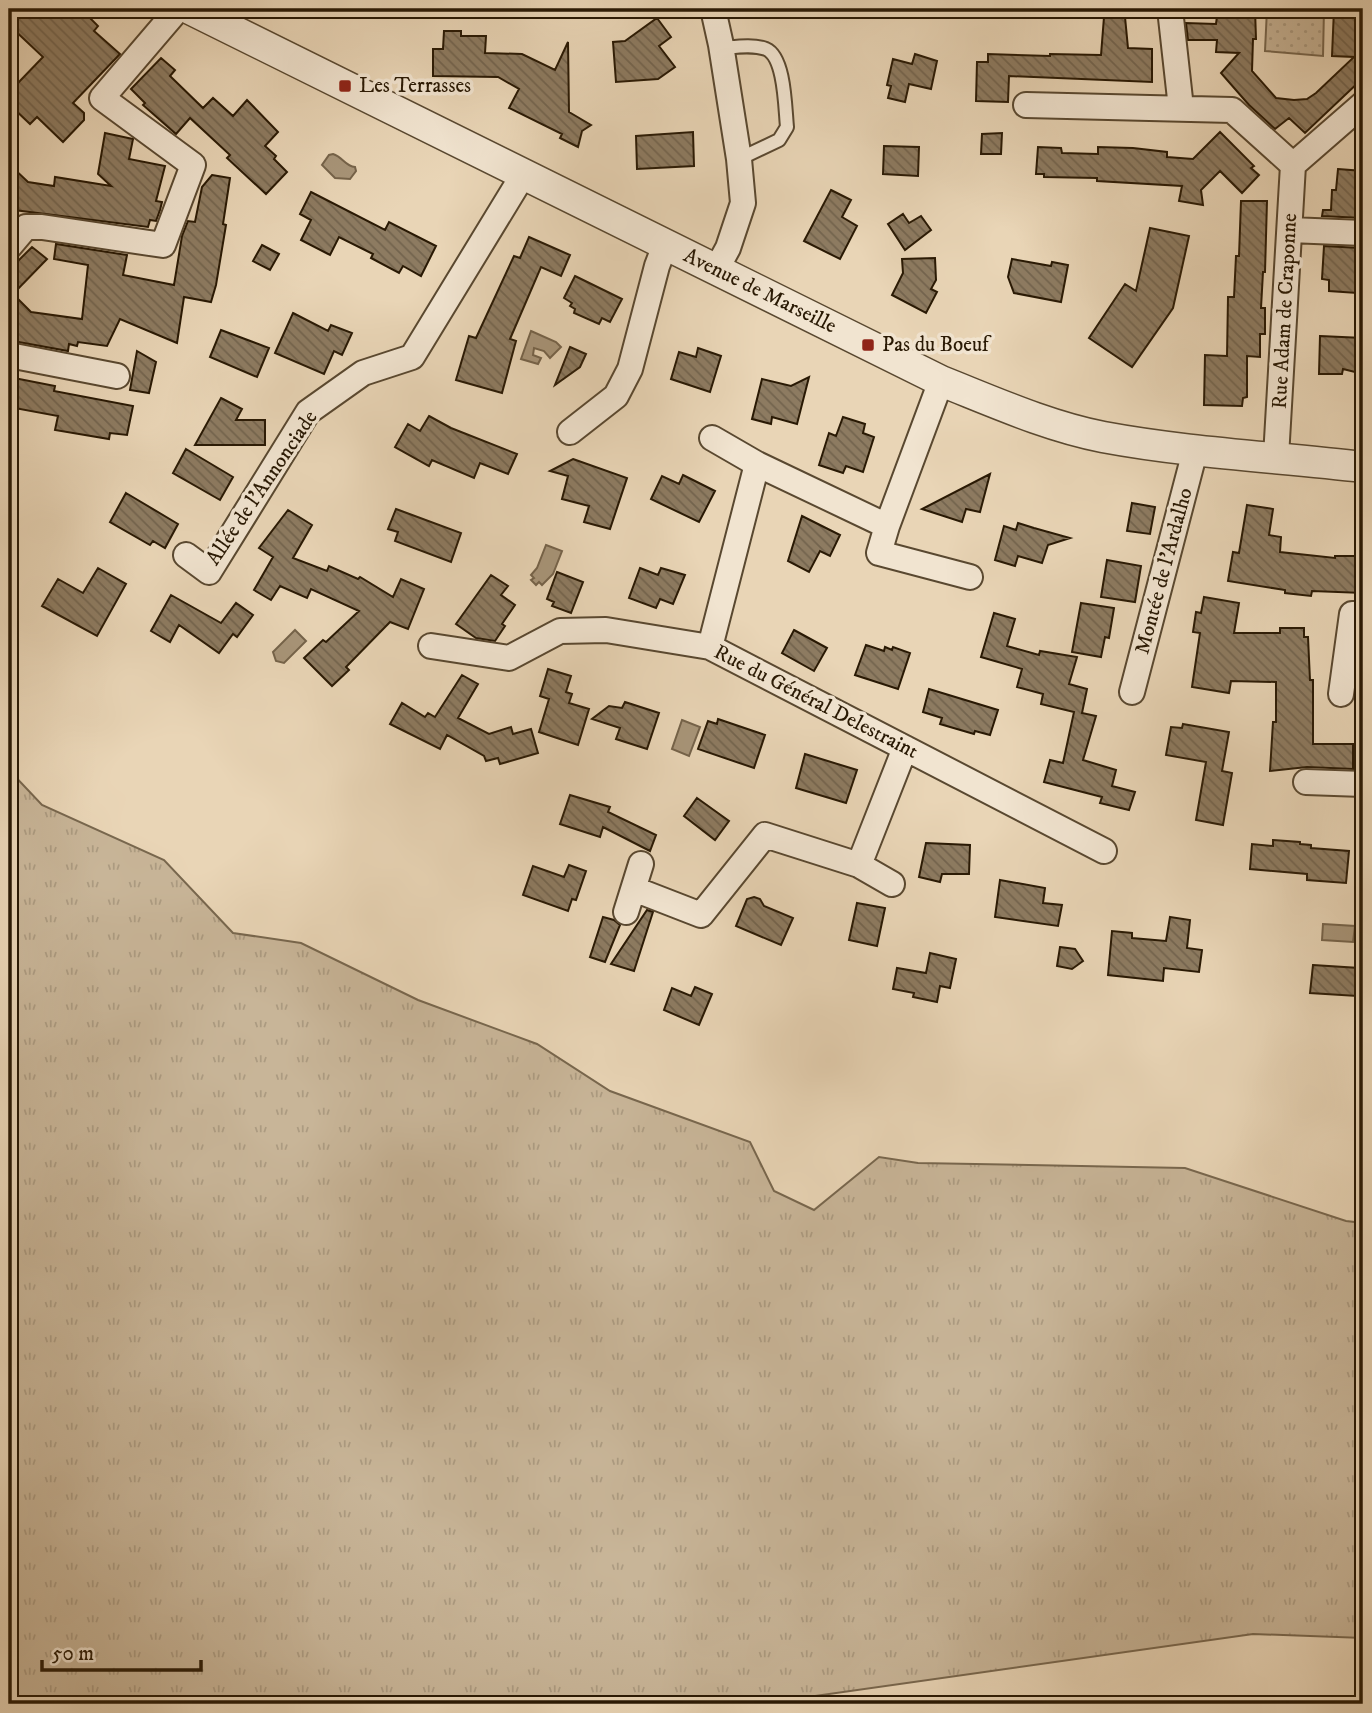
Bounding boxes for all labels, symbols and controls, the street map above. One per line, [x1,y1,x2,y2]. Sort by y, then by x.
place label: Les Terrasses [359,73,471,99]
marker: Les Terrasses [337,78,353,94]
street label: Rue Adam de Craponne [1267,212,1303,410]
street label: Avenue de Marseille [679,243,841,339]
place label: Pas du Boeuf [882,332,992,358]
marker: Pas du Boeuf [860,337,876,353]
street label: Allée de l’Annonciade [201,405,324,570]
street label: Montée de l'Ardalho [1129,485,1199,657]
street label: Rue du Général Delestraint [710,639,923,765]
scale bar [42,1629,201,1673]
text: 50 m [52,1641,94,1667]

